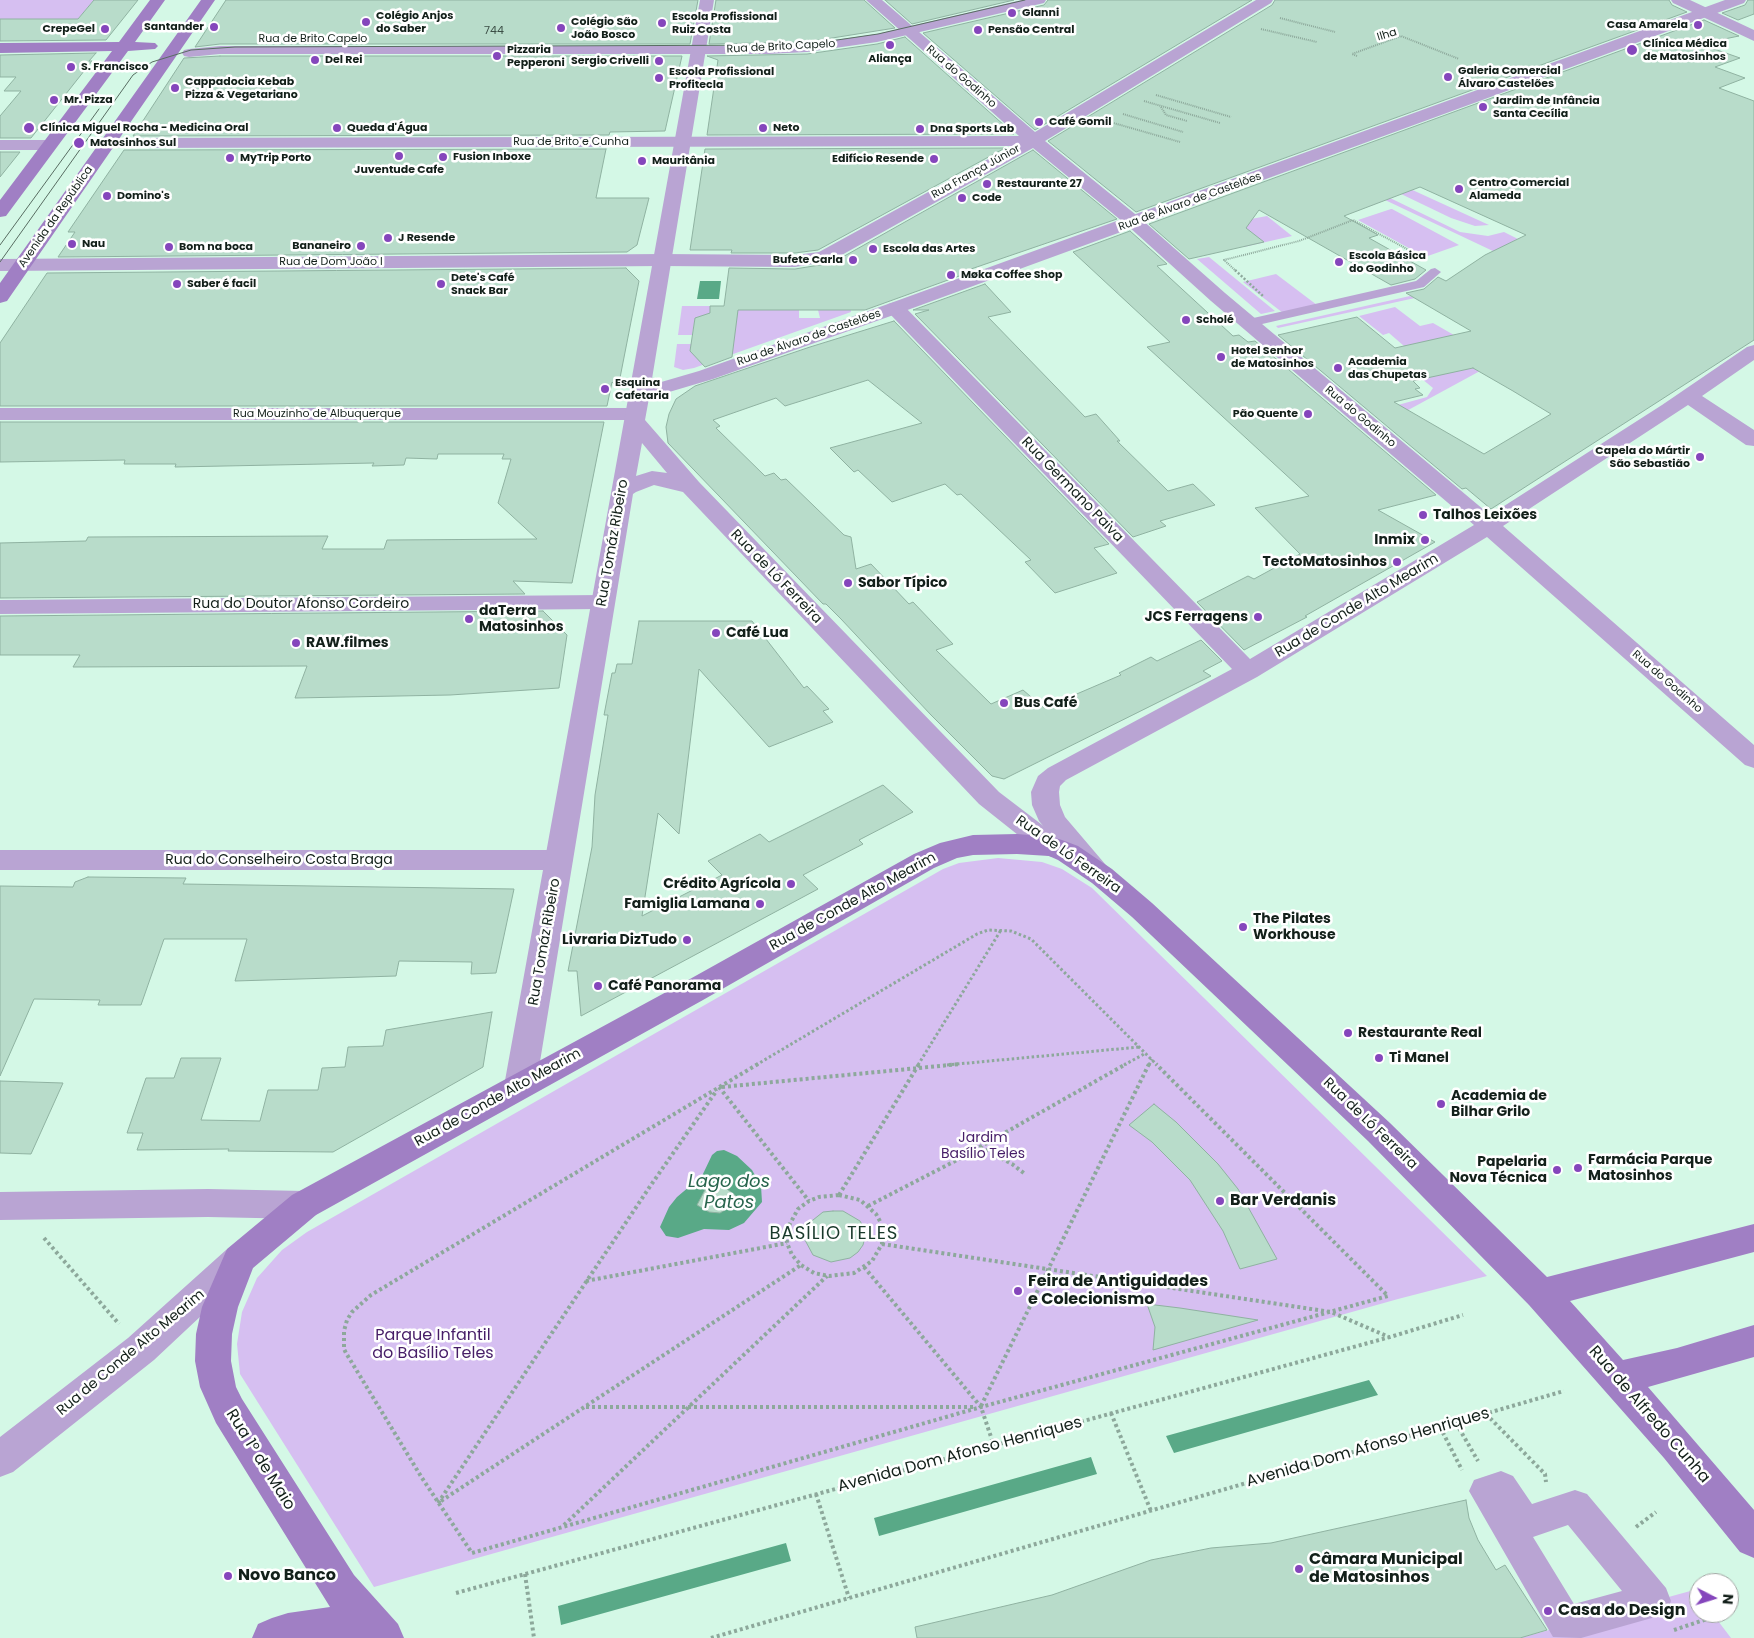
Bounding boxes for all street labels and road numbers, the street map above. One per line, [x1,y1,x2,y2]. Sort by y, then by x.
street label: Ilha [1376,26,1398,44]
street label: Rua de Brito Capelo [259,32,367,46]
street label: Rua de Brito Capelo [726,38,836,56]
street label: Rua do Godinho [923,43,999,111]
street label: Rua de Brito e Cunha [513,135,629,149]
street label: Rua França Júnior [929,142,1023,202]
street label: Avenida da República [16,164,96,270]
street label: Rua de Álvaro de Castelões [1117,170,1263,234]
street label: Rua de Dom João I [279,255,383,269]
street label: Rua de Álvaro de Castelões [735,307,883,369]
street label: Rua do Godinho [1322,384,1398,450]
street label: Rua Mouzinho de Albuquerque [233,407,401,421]
street label: Rua Germano Paiva [1018,434,1126,546]
street label: Rua Tomáz Ribeiro [594,478,632,608]
street label: Rua de Ló Ferreira [727,526,825,628]
street label: Rua de Conde Alto Mearim [1272,551,1442,661]
street label: Rua do Doutor Afonso Cordeiro [193,596,409,612]
street label: Rua do Godinho [1629,648,1705,716]
street label: Rua de Ló Ferreira [1012,812,1124,898]
street label: Rua de Conde Alto Mearim [767,849,939,955]
street label: Rua do Conselheiro Costa Braga [165,852,393,868]
street label: Rua Tomáz Ribeiro [526,877,564,1007]
street label: Rua de Conde Alto Mearim [412,1045,584,1151]
street label: Rua de Ló Ferreira [1319,1075,1421,1173]
street label: Rua de Conde Alto Mearim [54,1286,208,1420]
street label: Rua de Alfredo Cunha [1584,1343,1714,1487]
street label: Avenida Dom Afonso Henriques [1244,1404,1492,1492]
street label: Rua 1º de Maio [221,1406,299,1514]
street label: Avenida Dom Afonso Henriques [836,1413,1084,1497]

